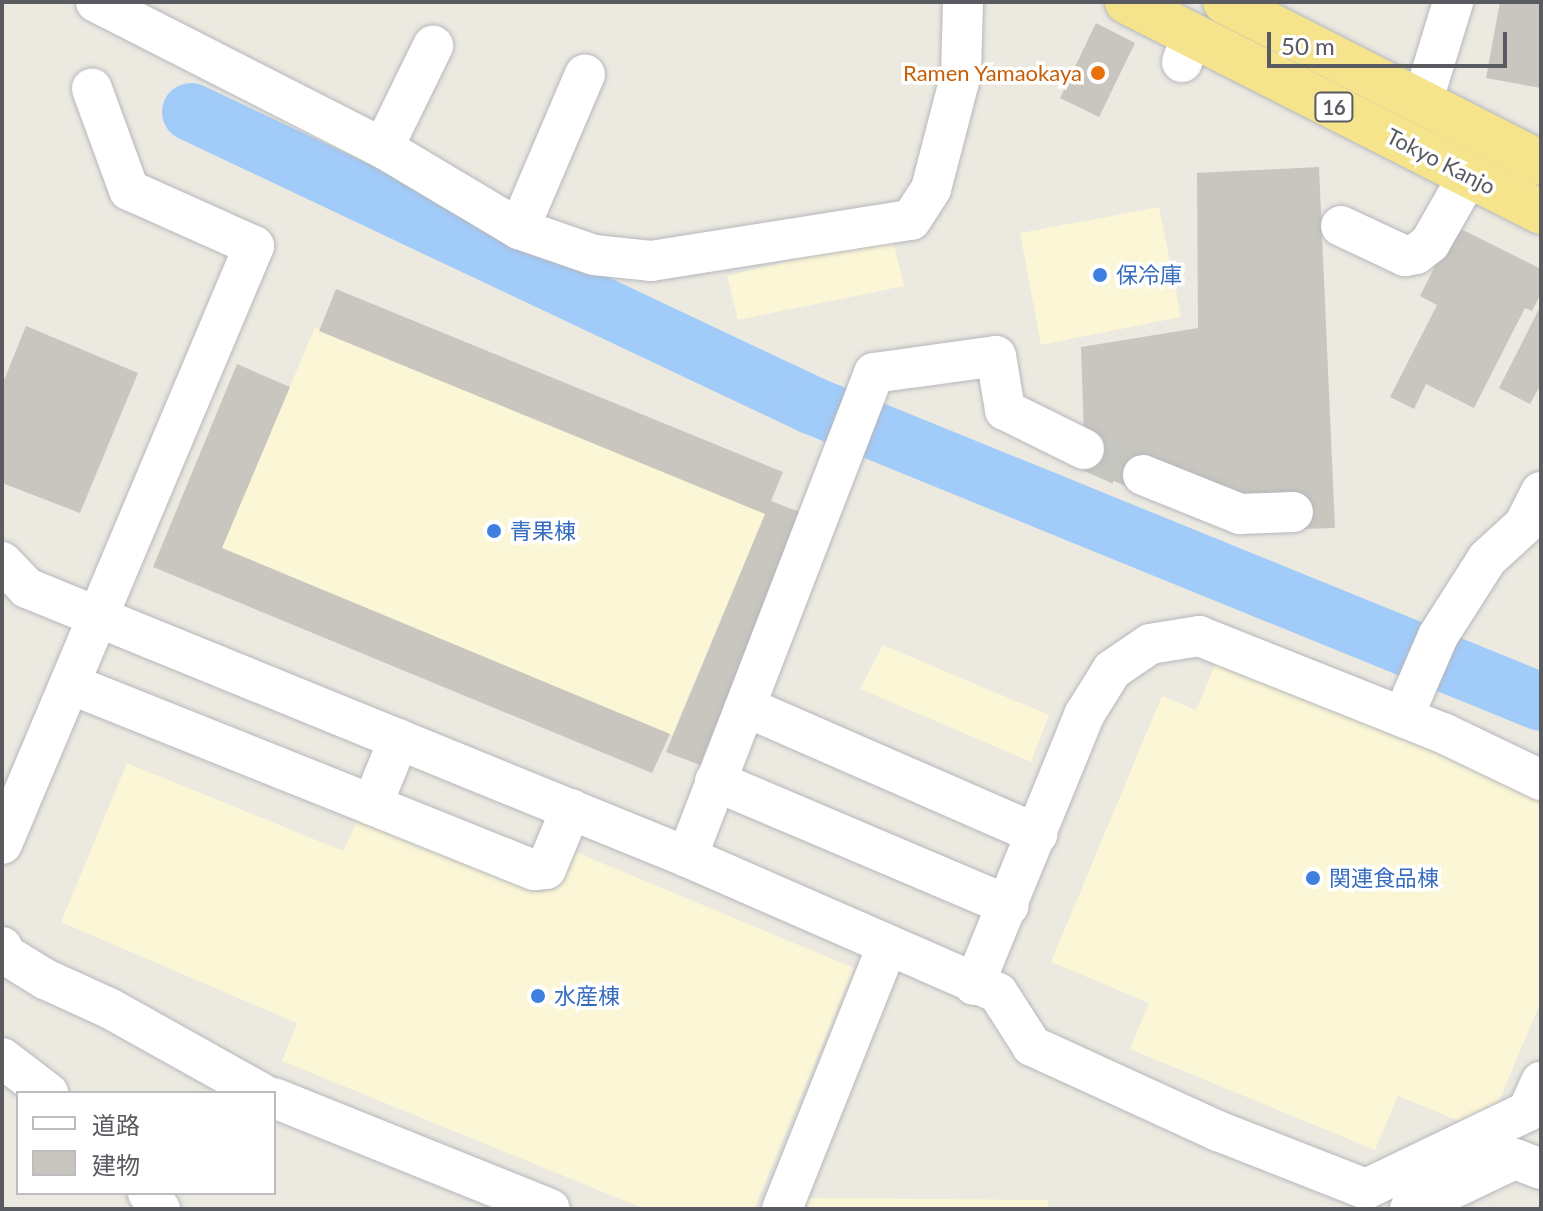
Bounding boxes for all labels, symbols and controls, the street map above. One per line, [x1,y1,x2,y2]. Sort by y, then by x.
scale bar [1271,16,1511,66]
text: 50 m [1281,31,1335,60]
place label: Ramen Yamaokaya [902,60,1082,86]
marker: Ramen Yamaokaya [1089,64,1107,82]
road number: 16 [1314,91,1354,123]
street label: Tokyo Kanjo [1382,122,1500,200]
place label: 保冷庫 [1116,262,1182,288]
marker: 保冷庫 [1091,266,1109,284]
place label: 青果棟 [510,518,576,544]
marker: 青果棟 [485,522,503,540]
place label: 関連食品棟 [1329,865,1439,891]
marker: 関連食品棟 [1304,869,1322,887]
place label: 水産棟 [554,983,620,1009]
marker: 水産棟 [529,987,547,1005]
legend [16,1091,276,1195]
text: 道路 [92,1110,140,1139]
text: 建物 [92,1150,140,1179]

